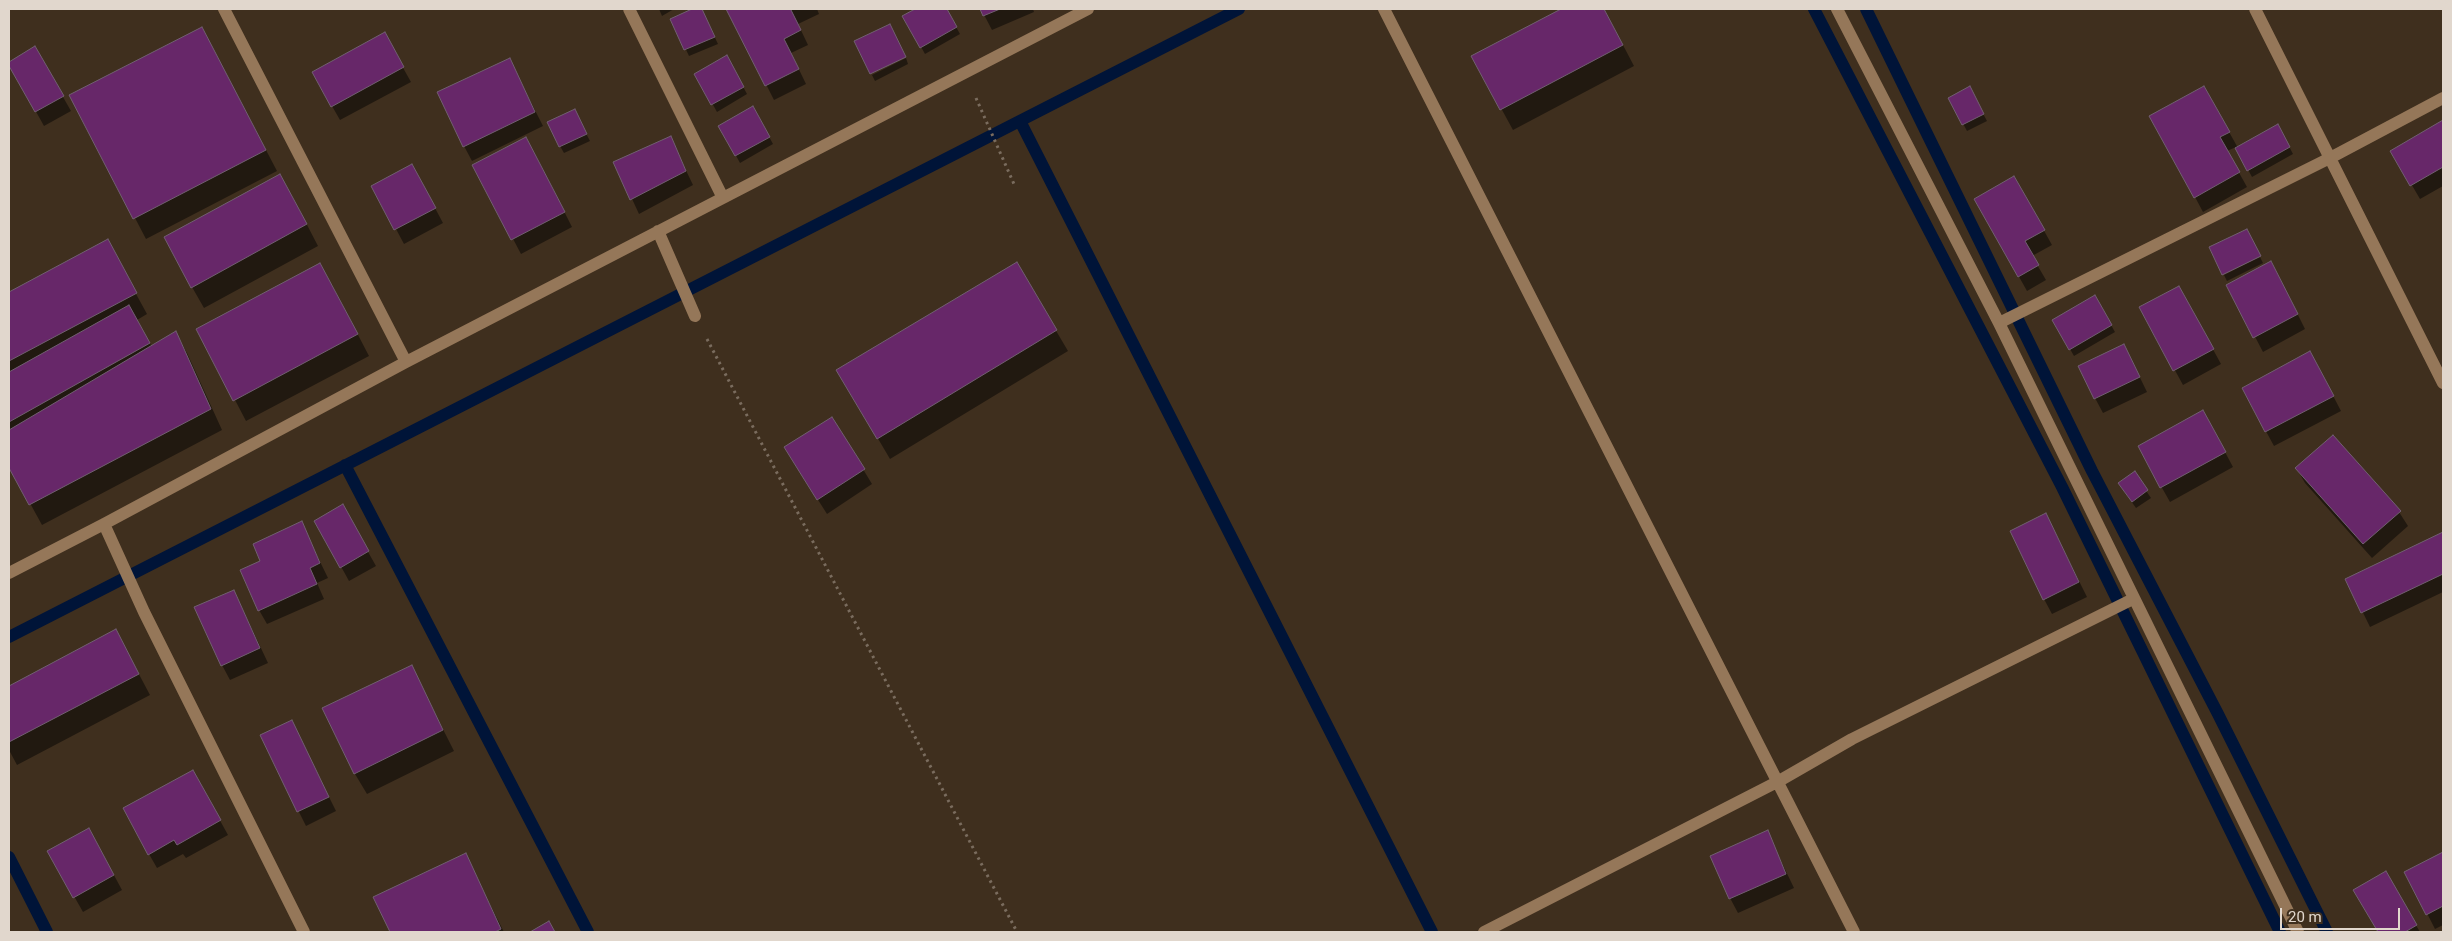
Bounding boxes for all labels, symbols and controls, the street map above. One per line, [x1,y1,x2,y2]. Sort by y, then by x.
scale bar [2282,898,2402,930]
text: 20 m [2288,908,2322,926]

